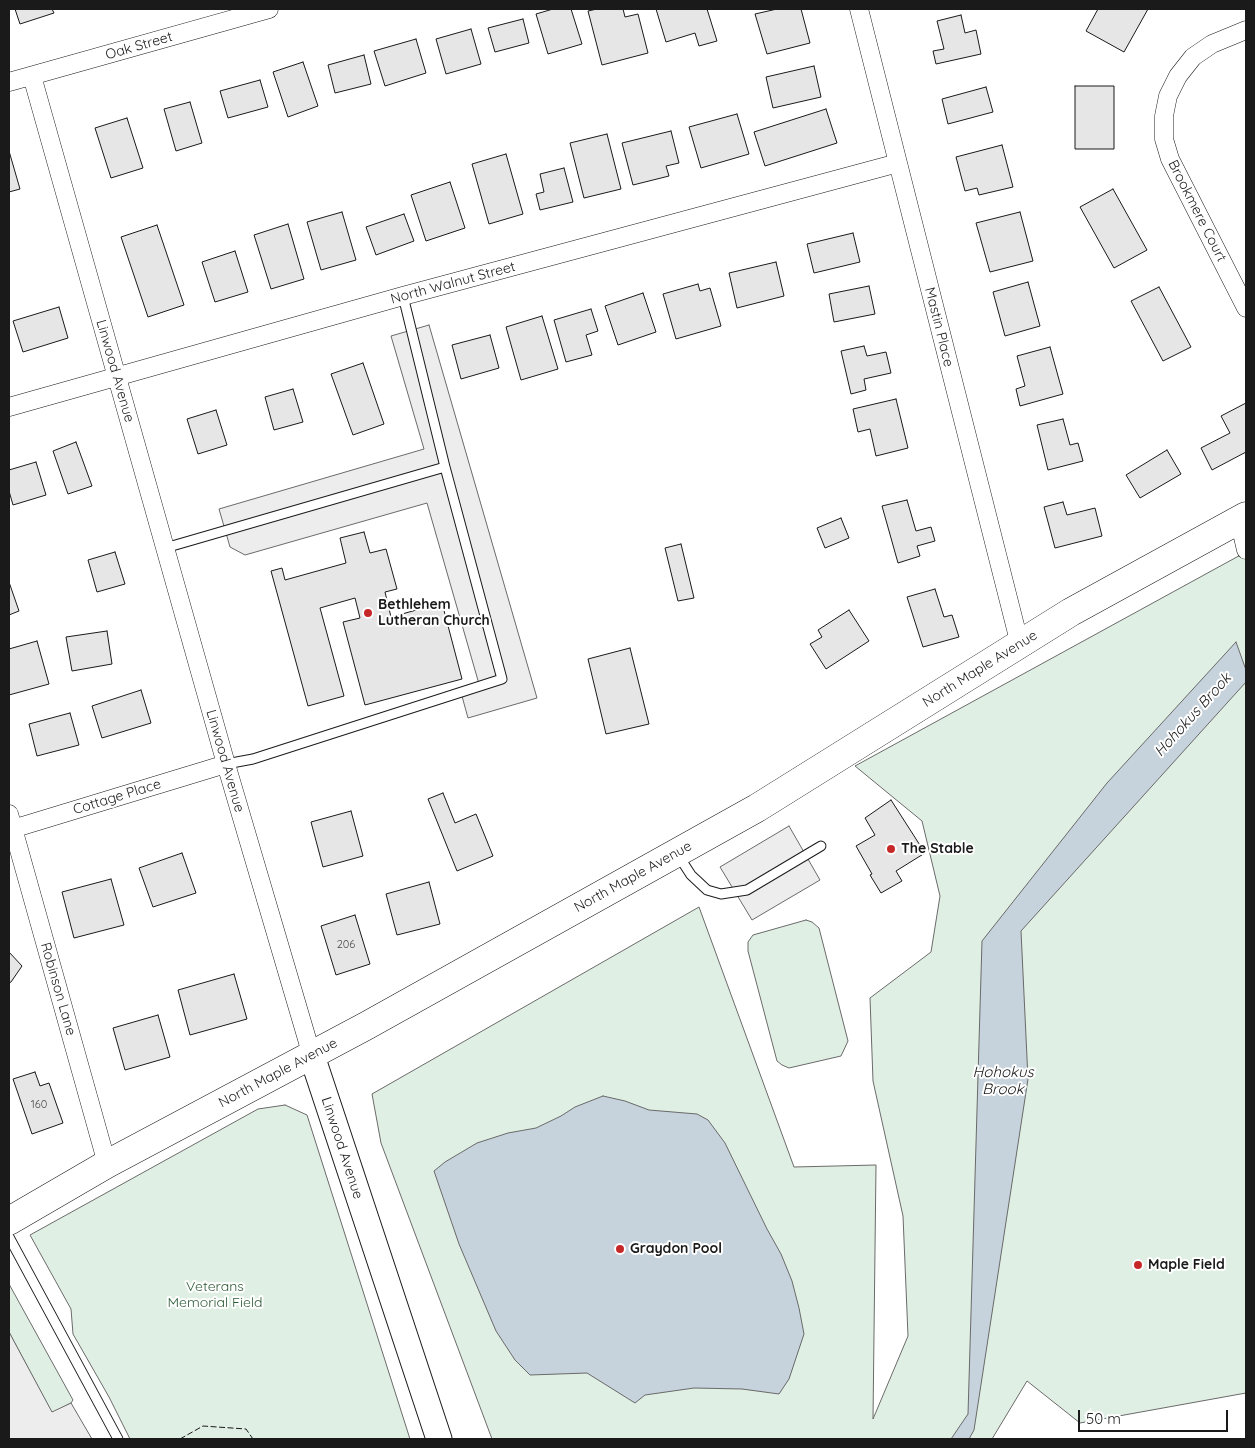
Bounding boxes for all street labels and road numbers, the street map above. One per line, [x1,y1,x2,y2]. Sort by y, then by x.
street label: Oak Street [104,28,174,64]
street label: Brookmere Court [1164,157,1230,265]
street label: North Walnut Street [389,258,517,308]
street label: Mastin Place [921,285,957,369]
street label: Linwood Avenue [92,318,138,424]
street label: North Maple Avenue [920,627,1040,711]
street label: Linwood Avenue [202,708,248,814]
street label: Cottage Place [71,776,163,818]
street label: North Maple Avenue [571,838,695,916]
street label: Robinson Lane [37,940,79,1038]
street label: North Maple Avenue [216,1035,340,1111]
street label: Linwood Avenue [318,1095,366,1201]

